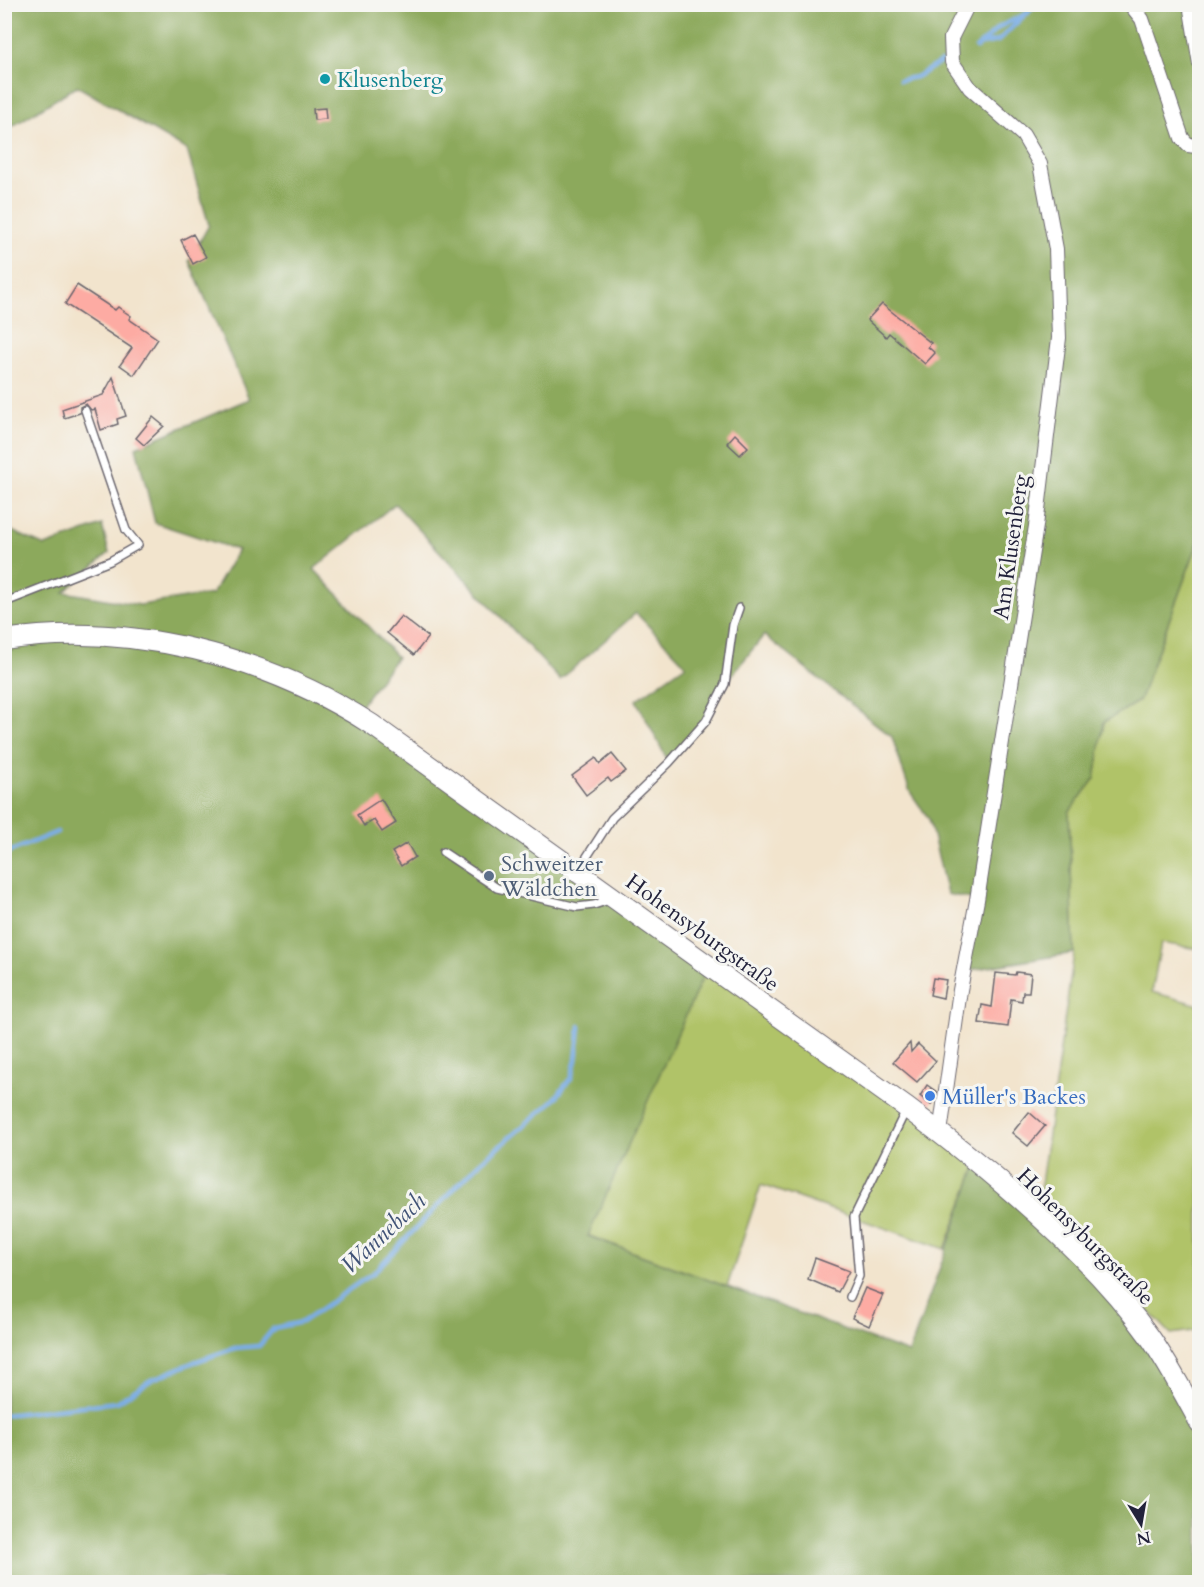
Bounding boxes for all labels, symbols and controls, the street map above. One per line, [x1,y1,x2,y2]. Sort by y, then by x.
place label: Klusenberg [337,65,444,95]
marker: Klusenberg [318,72,332,86]
street label: Am Klusenberg [986,472,1036,622]
place label: Schweitzer Wäldchen [500,849,604,904]
street label: Hohensyburgstraße [620,867,785,999]
marker: Schweitzer Wäldchen [482,869,496,883]
place label: Müller's Backes [942,1082,1086,1112]
marker: Müller's Backes [923,1089,937,1103]
street label: Hohensyburgstraße [1010,1161,1161,1312]
water label: Wannebach [334,1185,433,1281]
north arrow [1111,1494,1171,1554]
text: N [1135,1526,1153,1550]

